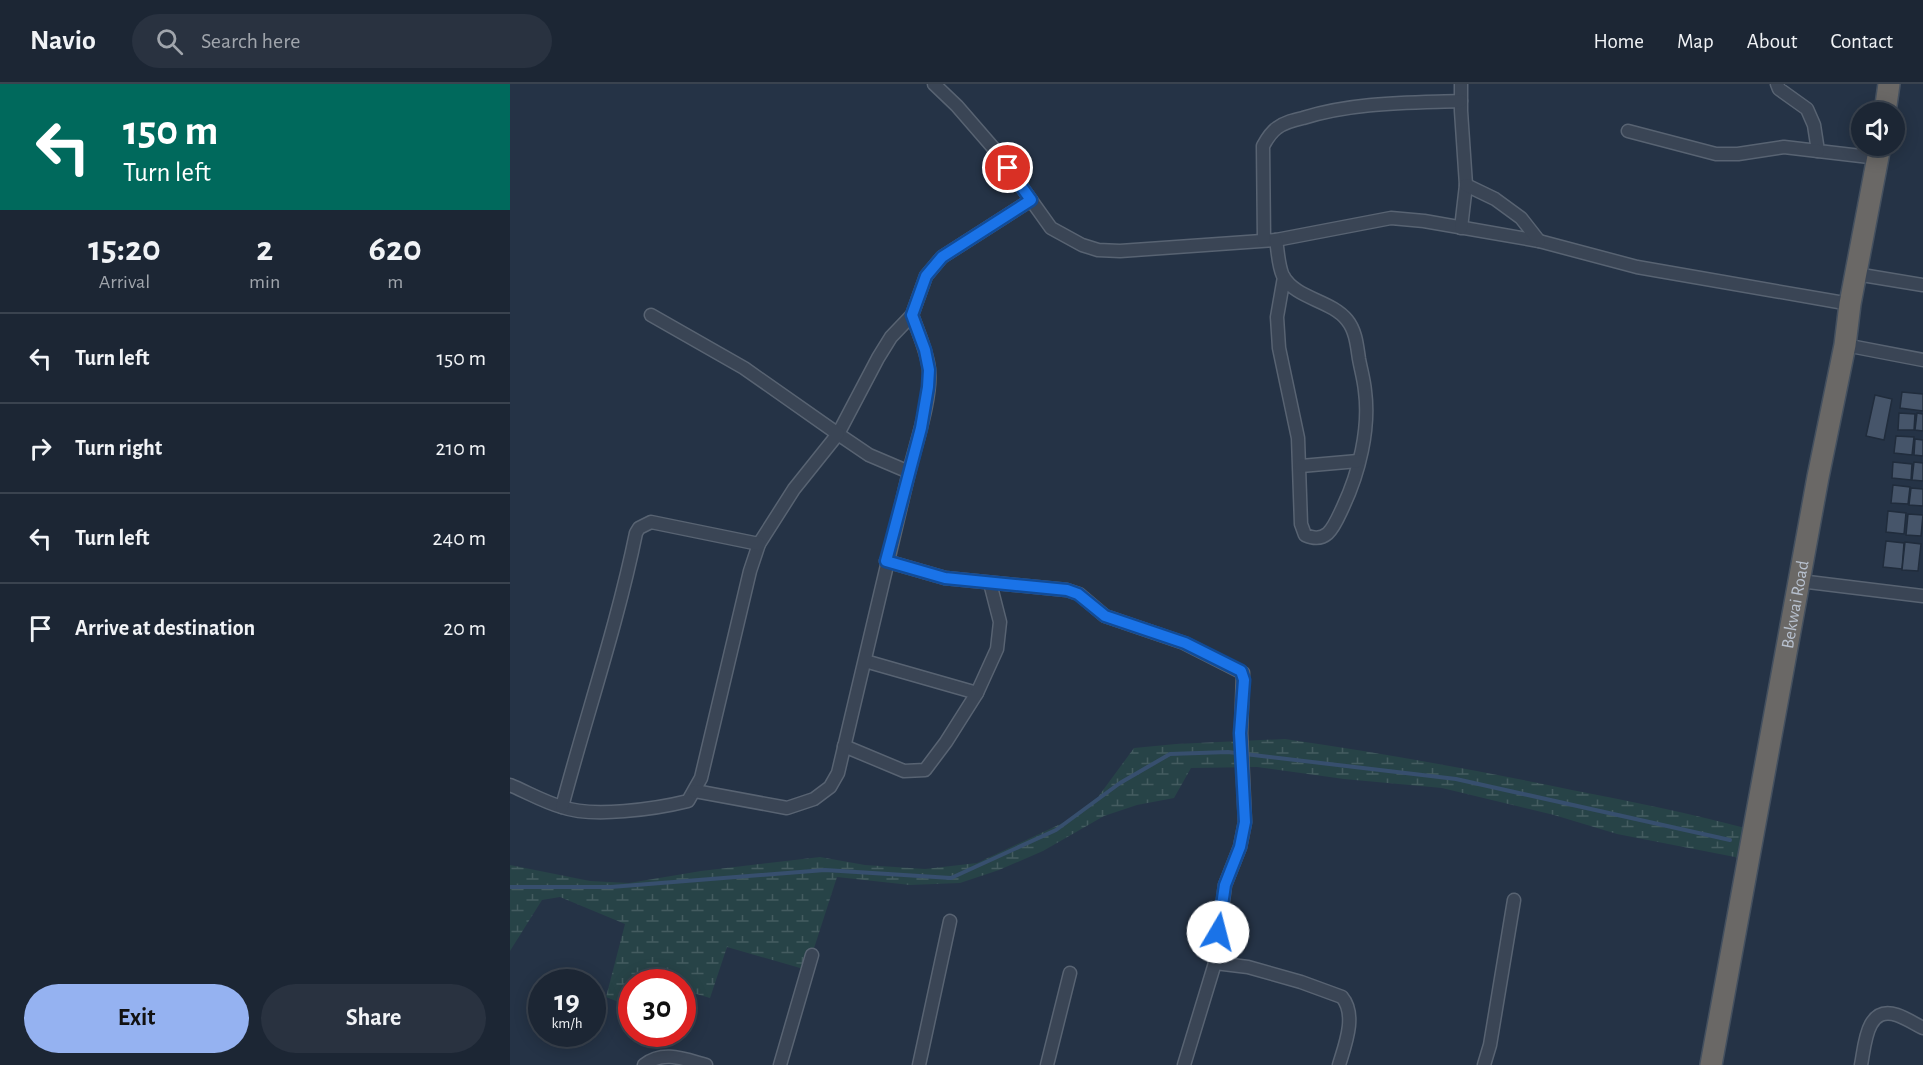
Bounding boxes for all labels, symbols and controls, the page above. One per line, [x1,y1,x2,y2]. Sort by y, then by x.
search box [132,14,552,68]
icon: search [153,25,186,58]
text: Navio [30,27,96,55]
text: Search here [201,30,300,52]
text: Home [1593,31,1644,52]
text: Map [1677,31,1714,52]
text: About [1747,31,1797,52]
text: Contact [1830,31,1893,52]
map controls [1851,102,1905,156]
button: sound [1851,102,1905,156]
icon: left [24,108,102,186]
text: 150 m [123,110,218,152]
pin [982,142,1033,193]
icon: arrive [991,151,1024,184]
text: Turn left [123,159,211,186]
text: 15:20 [88,231,161,267]
text: 2 [256,231,273,267]
text: 620 [369,231,422,267]
text: Arrival [99,272,150,292]
text: min [249,272,280,292]
text: m [387,272,403,292]
icon: left [24,342,57,375]
text: Turn left [75,347,149,369]
text: 150 m [436,347,486,369]
icon: right [24,432,57,465]
text: Turn right [75,437,162,459]
text: 210 m [436,437,486,459]
icon: left [24,522,57,555]
text: Turn left [75,527,149,549]
text: 240 m [433,527,486,549]
street label: Bekwai Road [1779,559,1813,650]
icon: arrive [24,612,57,645]
text: Arrive at destination [75,617,255,639]
text: 20 m [443,617,486,639]
position arrow [1186,900,1250,964]
speed limit sign: 30 [618,969,696,1047]
button: Exit [24,984,249,1053]
button: Share [261,984,486,1053]
text: 19 [554,986,580,1016]
text: km/h [552,1016,582,1031]

